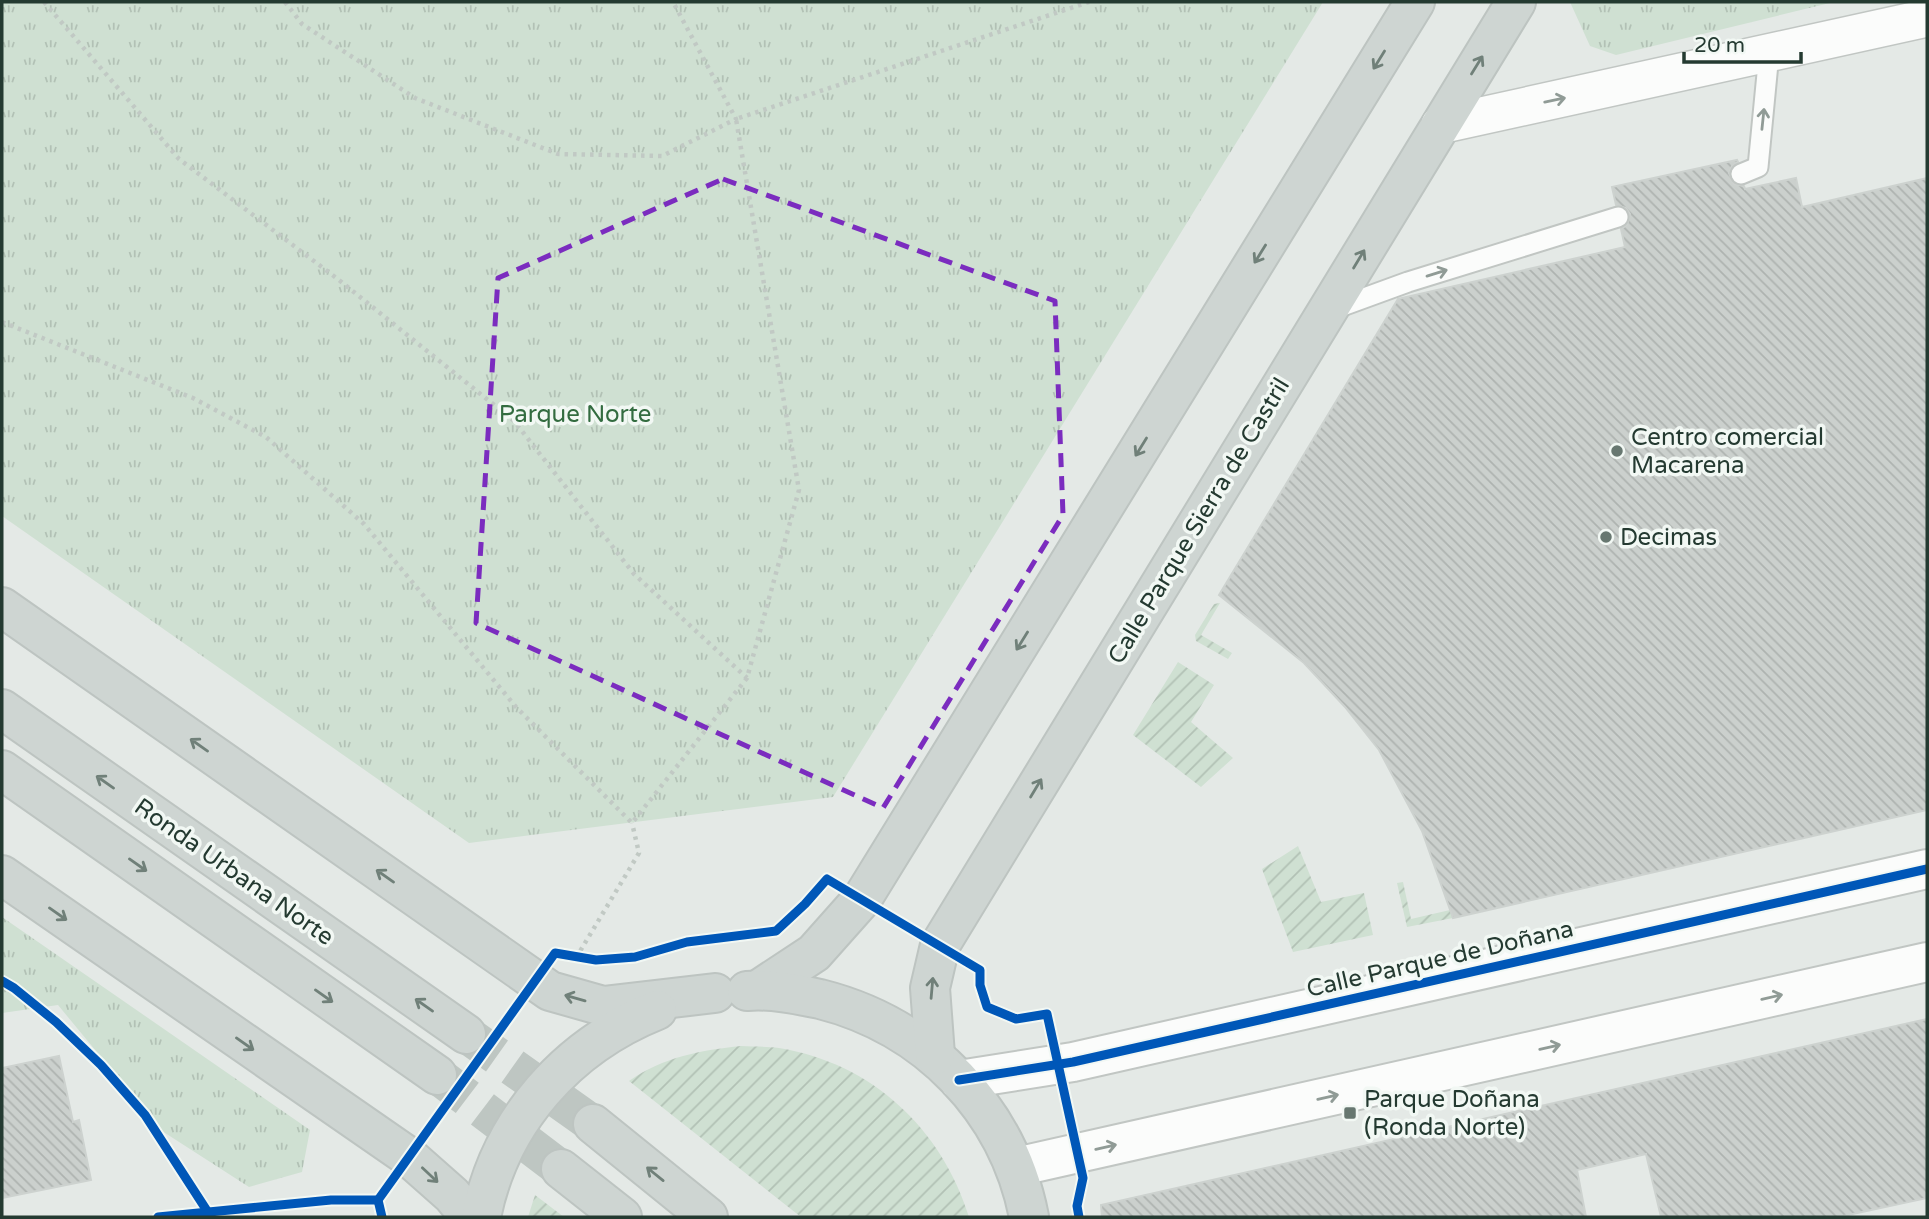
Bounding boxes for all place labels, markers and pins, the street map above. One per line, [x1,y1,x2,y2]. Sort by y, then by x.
place label: Centro comercial Macarena [1631,423,1824,480]
marker: Centro comercial Macarena [1609,443,1625,459]
place label: Decimas [1620,523,1717,552]
marker: Decimas [1598,529,1614,545]
place label: Parque Doñana (Ronda Norte) [1364,1085,1540,1142]
marker: Parque Doñana (Ronda Norte) [1342,1105,1358,1121]

